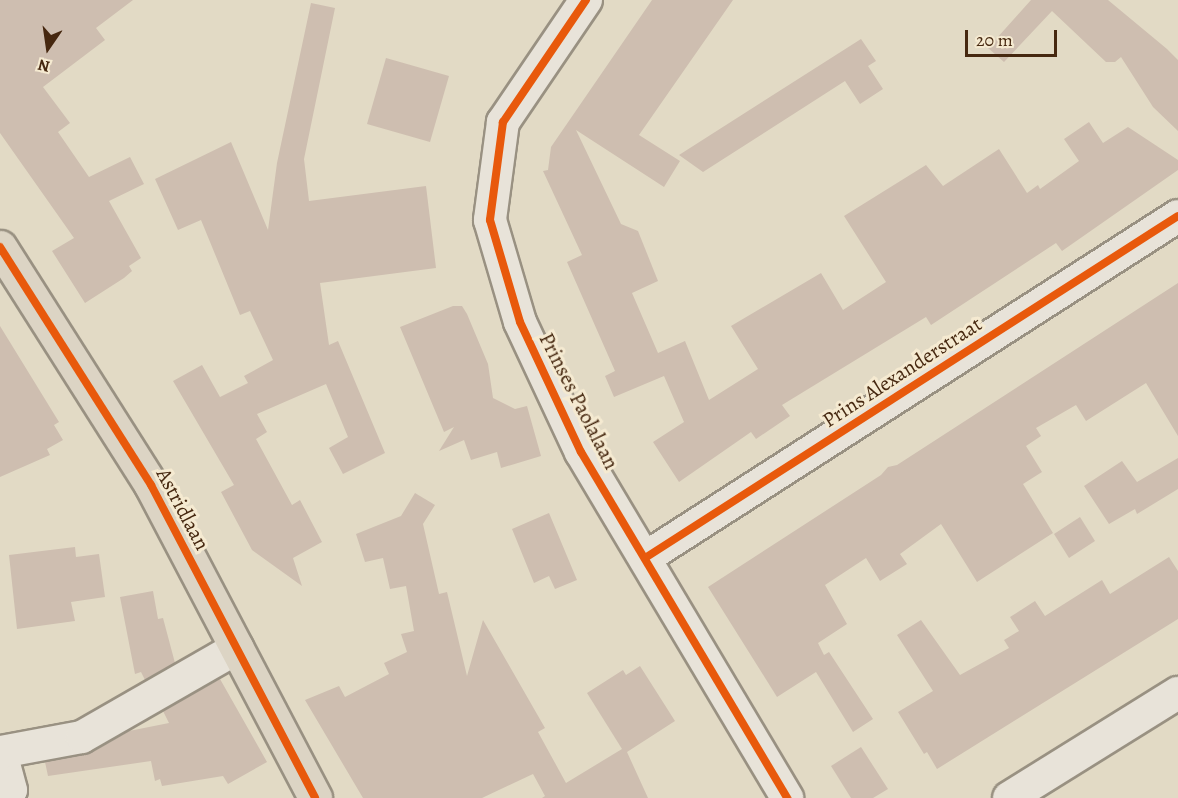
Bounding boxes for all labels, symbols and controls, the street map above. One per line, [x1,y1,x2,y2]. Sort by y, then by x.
north arrow [18,18,78,78]
scale bar [968,18,1060,56]
text: 20 m [976,28,1013,52]
text: N [36,54,52,78]
street label: Prins Alexanderstraat [818,311,986,433]
street label: Prinses Paolalaan [534,329,624,473]
street label: Astridlaan [151,464,215,554]

